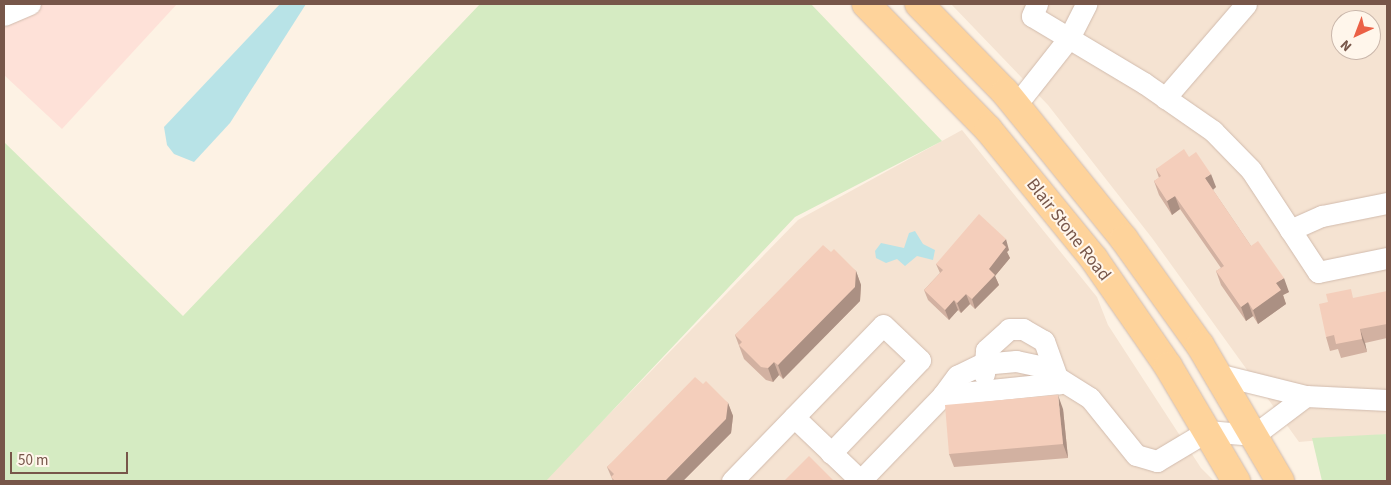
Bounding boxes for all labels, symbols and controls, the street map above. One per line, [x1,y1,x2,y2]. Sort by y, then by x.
north arrow [1331,10,1381,60]
text: N [1336,35,1357,56]
street label: Blair Stone Road [1021,174,1115,286]
scale bar [12,442,130,474]
text: 50 m [18,450,48,471]

